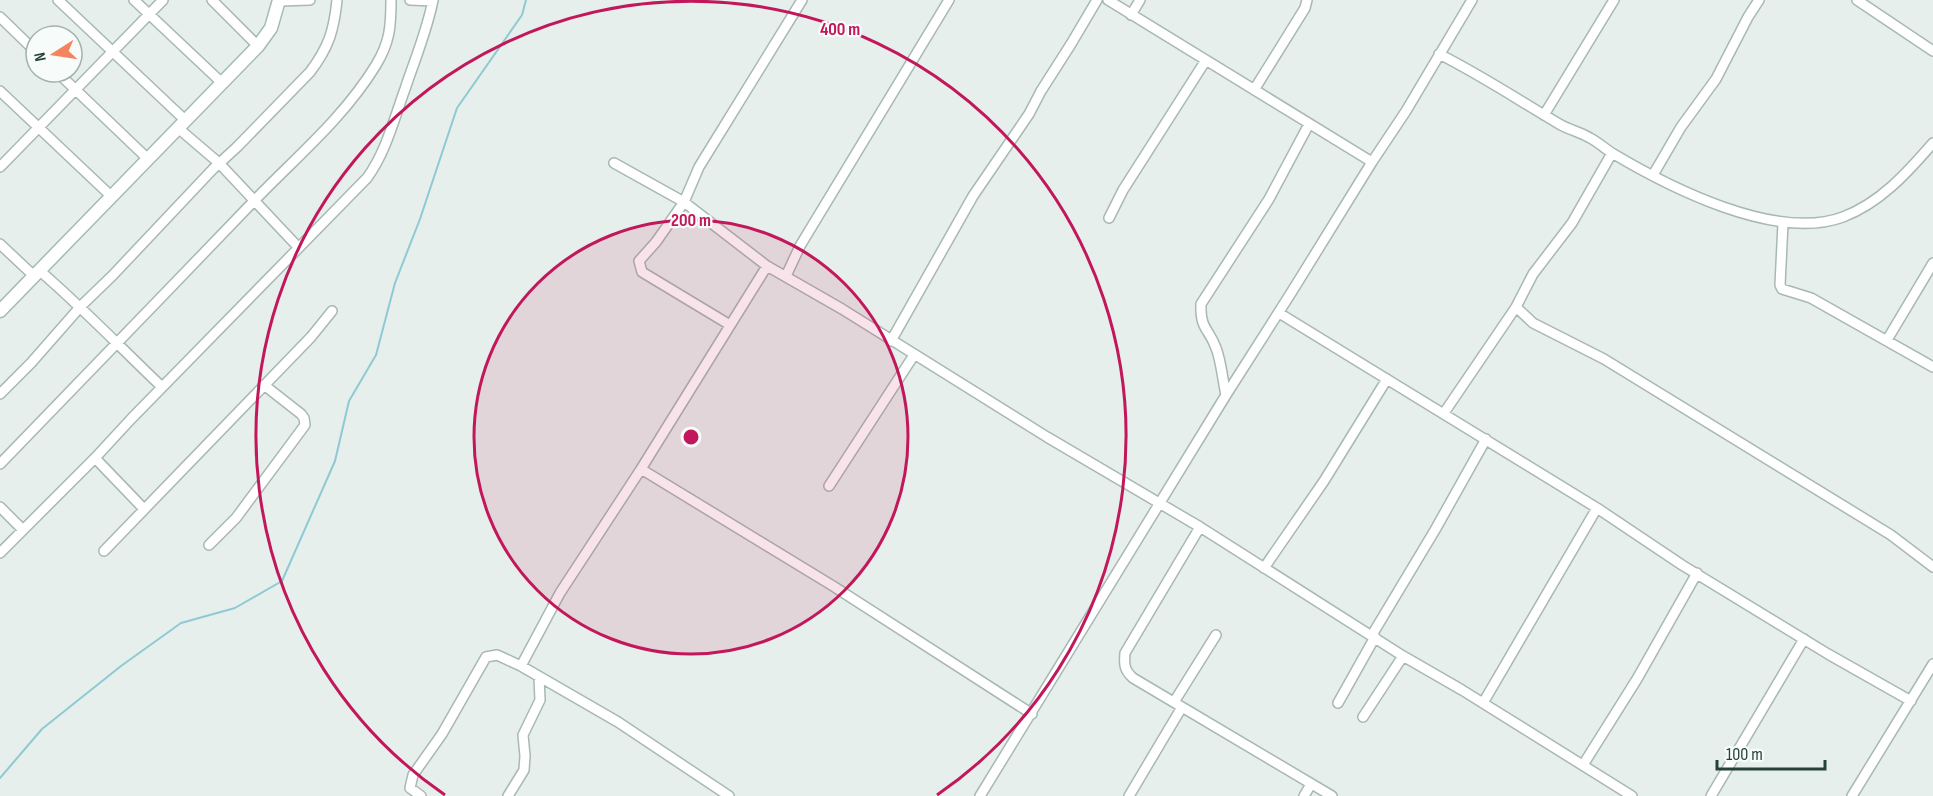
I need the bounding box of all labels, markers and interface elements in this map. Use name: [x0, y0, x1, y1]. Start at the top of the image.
text: 400 m: [820, 19, 860, 40]
north arrow: [24, 24, 84, 84]
text: N: [31, 51, 51, 63]
text: 200 m: [671, 210, 711, 231]
centre of rings: [681, 427, 701, 447]
scale bar: [1717, 733, 1825, 771]
text: 100 m: [1726, 744, 1763, 765]

